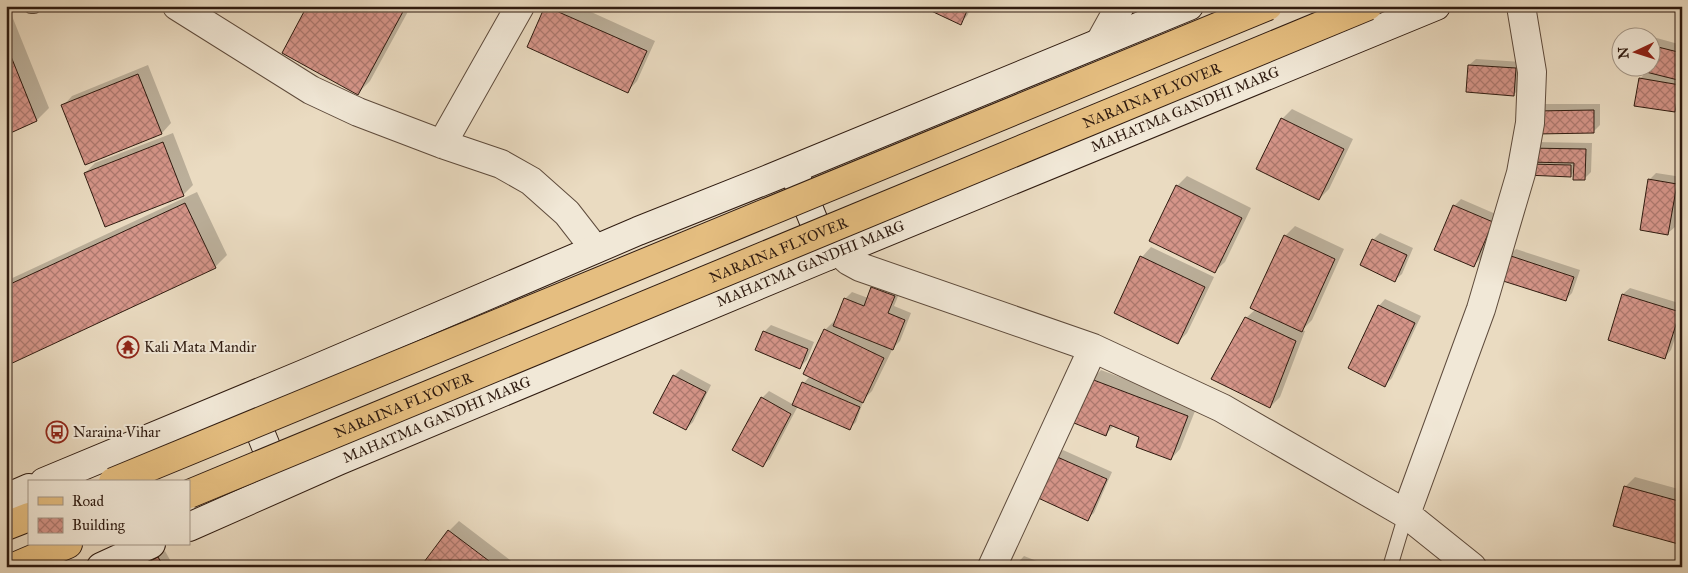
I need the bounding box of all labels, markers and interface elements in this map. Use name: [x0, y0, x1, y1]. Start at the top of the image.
north arrow: [1610, 28, 1660, 78]
text: N: [1615, 46, 1632, 59]
street label: NARAINA FLYOVER: [1080, 59, 1224, 132]
street label: MAHATMA GANDHI MARG: [1088, 62, 1282, 156]
street label: NARAINA FLYOVER: [707, 213, 851, 287]
street label: MAHATMA GANDHI MARG: [714, 216, 907, 311]
temple icon: Kali Mata Mandir: [116, 335, 140, 359]
place label: Kali Mata Mandir: [144, 338, 257, 356]
street label: NARAINA FLYOVER: [331, 368, 476, 442]
street label: MAHATMA GANDHI MARG: [340, 372, 534, 467]
bus stop icon: Naraina Vihar: [45, 420, 69, 444]
place label: Naraina Vihar: [73, 423, 161, 441]
legend: [28, 480, 190, 546]
text: Road: [72, 492, 104, 510]
text: Building: [72, 516, 126, 534]

